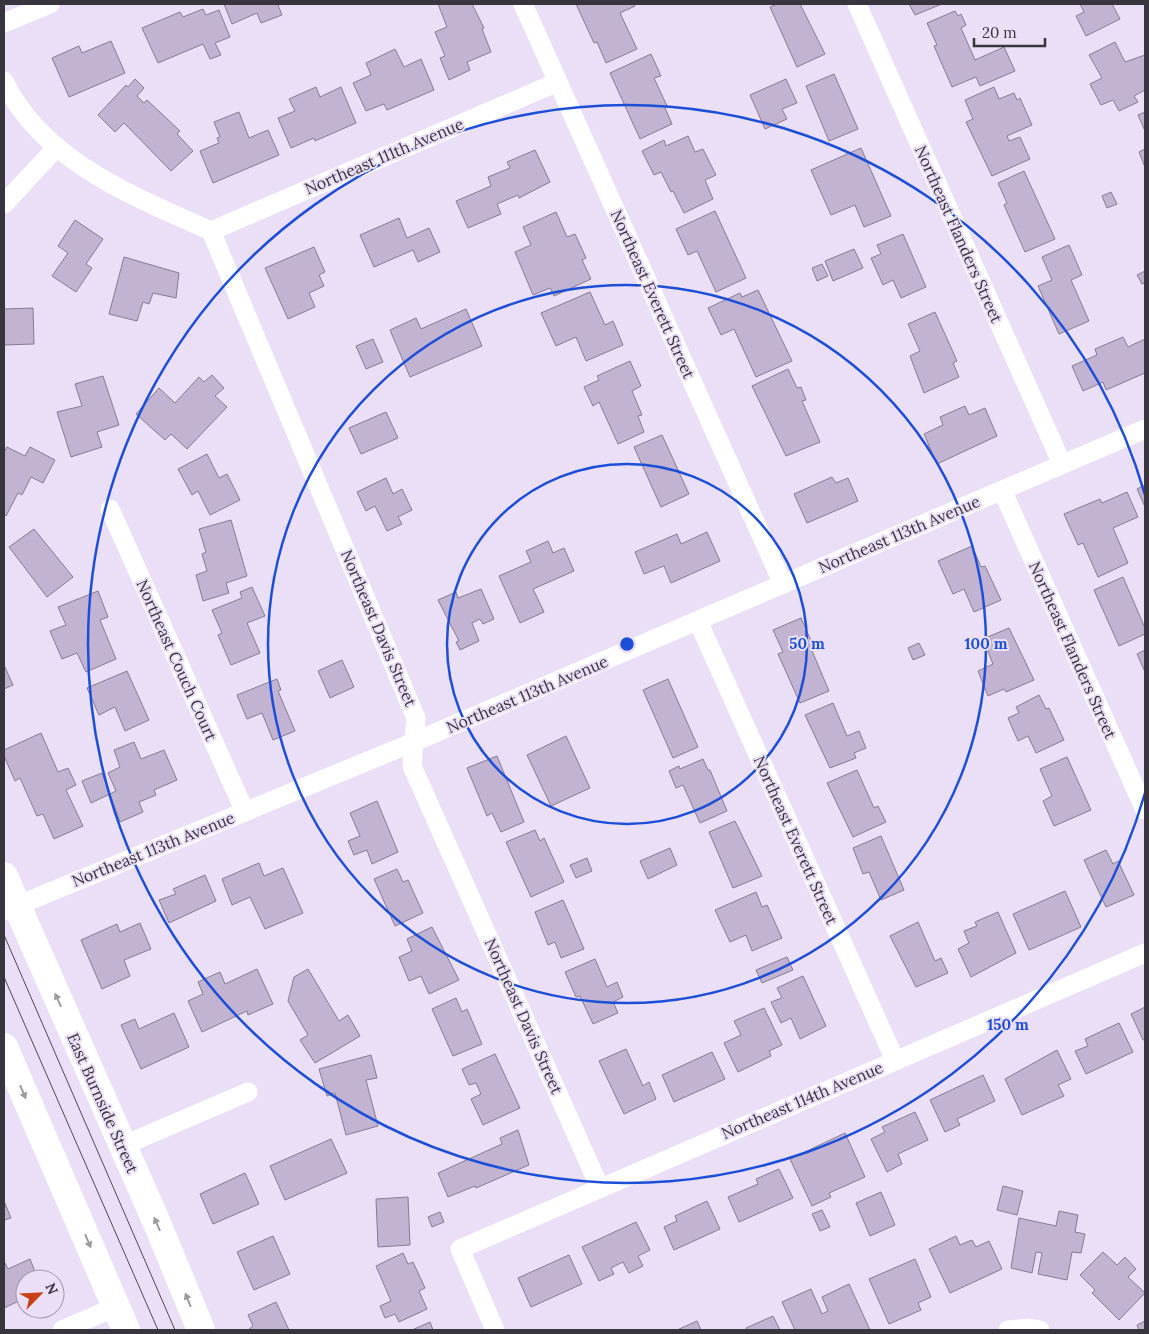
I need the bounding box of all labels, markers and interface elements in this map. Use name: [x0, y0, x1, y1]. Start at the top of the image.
scale bar: [974, 15, 1045, 47]
text: 20 m: [982, 23, 1017, 42]
street label: Northeast 111th Avenue: [302, 113, 467, 199]
street label: Northeast Flanders Street: [911, 142, 1008, 327]
street label: Northeast Everett Street: [607, 206, 700, 382]
street label: Northeast 113th Avenue: [815, 491, 983, 577]
street label: Northeast Davis Street: [337, 547, 421, 710]
street label: Northeast Flanders Street: [1025, 558, 1122, 743]
street label: Northeast Couch Court: [132, 576, 222, 745]
text: 50 m: [789, 634, 825, 653]
text: 100 m: [965, 634, 1008, 653]
centre of rings: [618, 635, 636, 653]
street label: Northeast 113th Avenue: [443, 651, 611, 737]
street label: Northeast Everett Street: [750, 752, 843, 928]
street label: Northeast 113th Avenue: [69, 807, 238, 891]
street label: Northeast Davis Street: [481, 935, 568, 1098]
one-way arrow: [54, 993, 62, 1007]
text: 150 m: [987, 1015, 1029, 1034]
street label: East Burnside Street: [63, 1030, 143, 1177]
street label: Northeast 114th Avenue: [718, 1057, 886, 1143]
one-way arrow: [20, 1085, 28, 1099]
one-way arrow: [153, 1217, 161, 1231]
one-way arrow: [84, 1234, 92, 1248]
north arrow: [15, 1269, 65, 1319]
text: N: [41, 1280, 62, 1297]
one-way arrow: [184, 1293, 192, 1307]

